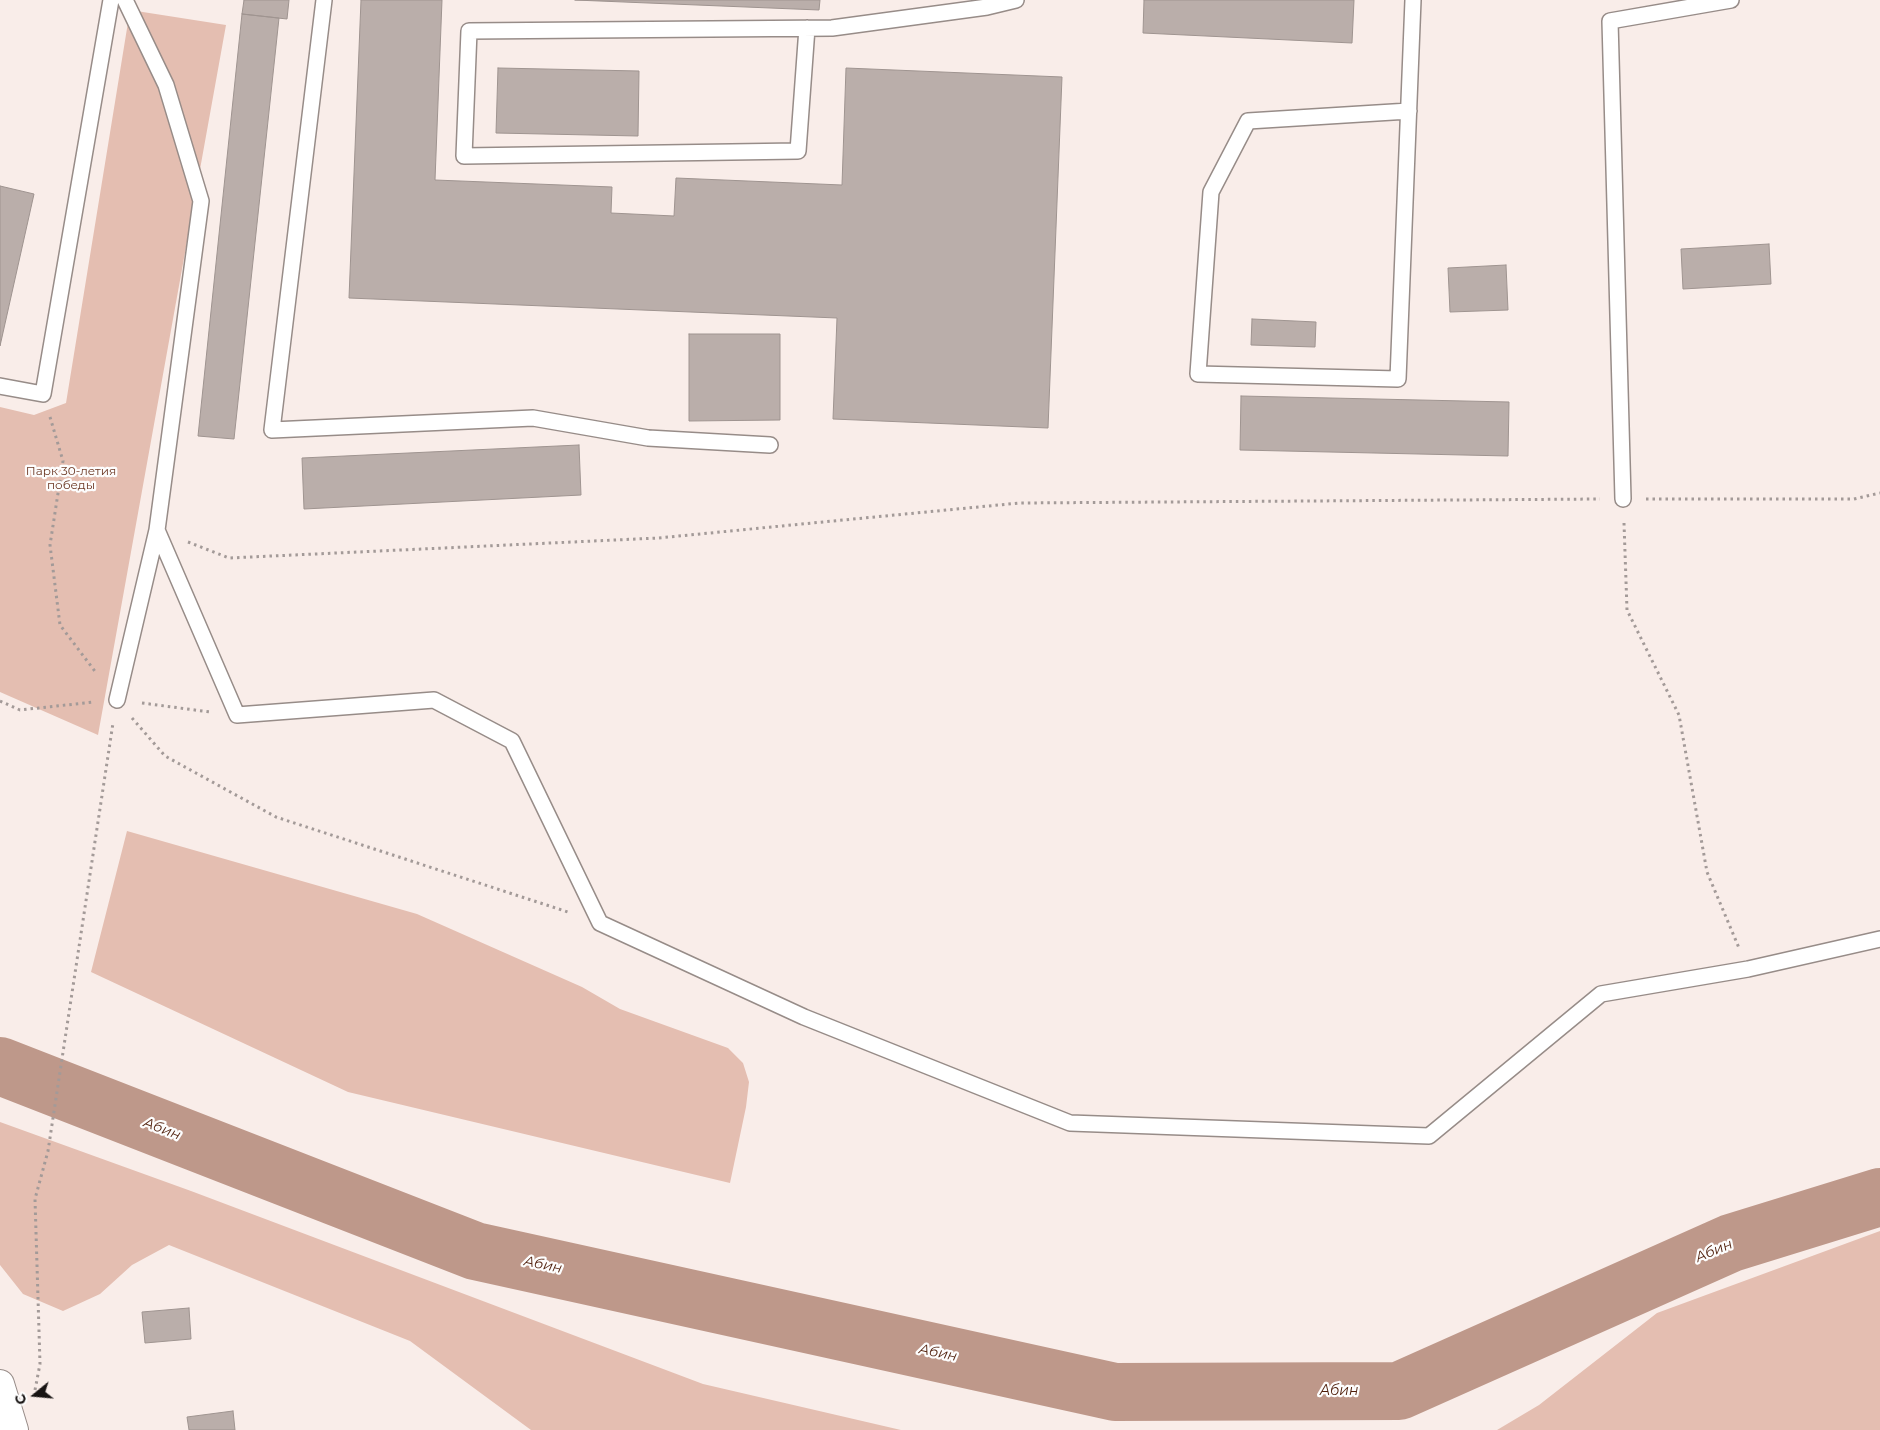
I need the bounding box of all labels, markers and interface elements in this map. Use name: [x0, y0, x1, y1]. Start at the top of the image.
park label: Парк 30-летия победы: [26, 464, 116, 492]
water label: Абин: [141, 1114, 183, 1144]
water label: Абин: [1693, 1236, 1735, 1266]
water label: Абин: [522, 1253, 564, 1277]
water label: Абин: [917, 1341, 959, 1365]
north arrow: [10, 1370, 60, 1420]
water label: Абин: [1320, 1383, 1358, 1399]
text: С: [11, 1392, 31, 1407]

